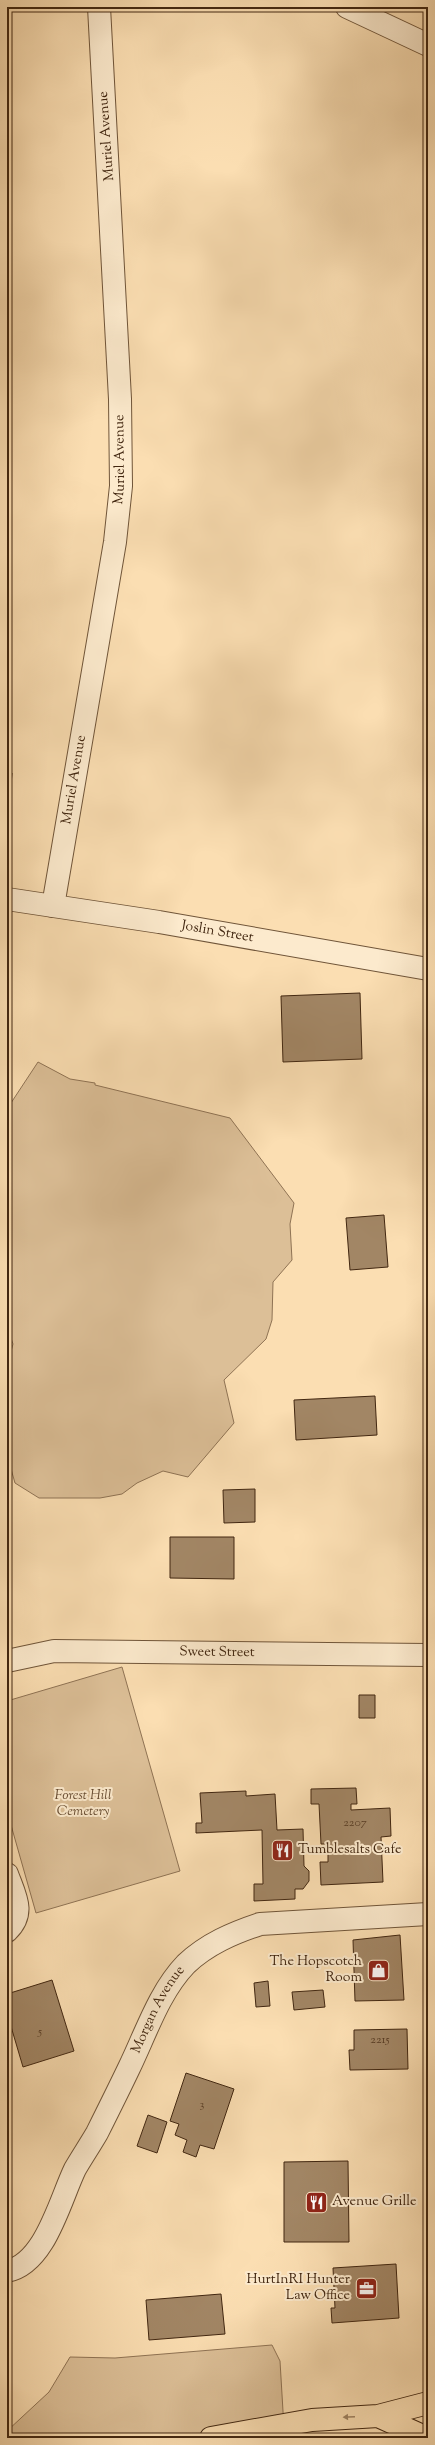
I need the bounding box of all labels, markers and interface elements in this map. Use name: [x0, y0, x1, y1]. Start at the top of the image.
street label: Muriel Avenue: [94, 90, 120, 182]
street label: Muriel Avenue: [109, 414, 131, 506]
street label: Muriel Avenue: [57, 734, 92, 826]
street label: Joslin Street: [179, 916, 255, 948]
street label: Sweet Street: [179, 1642, 255, 1663]
park label: Forest Hill Cemetery: [54, 1786, 112, 1822]
house number: 2207: [343, 1814, 367, 1832]
restaurant icon: Tumblesalts Cafe: [270, 1837, 296, 1863]
place label: Tumblesalts Cafe: [298, 1840, 402, 1860]
place label: The Hopscotch Room: [270, 1952, 362, 1988]
shop icon: The Hopscotch Room: [365, 1957, 391, 1983]
street label: Morgan Avenue: [127, 1962, 190, 2057]
house number: 5: [37, 2023, 42, 2041]
house number: 2215: [370, 2031, 390, 2049]
house number: 3: [200, 2096, 205, 2114]
restaurant icon: Avenue Grille: [303, 2189, 329, 2215]
place label: Avenue Grille: [332, 2192, 417, 2212]
place label: HurtInRI Hunter Law Office: [246, 2270, 351, 2306]
office icon: HurtInRI Hunter Law Office: [353, 2275, 379, 2301]
one-way arrow: [343, 2414, 355, 2421]

